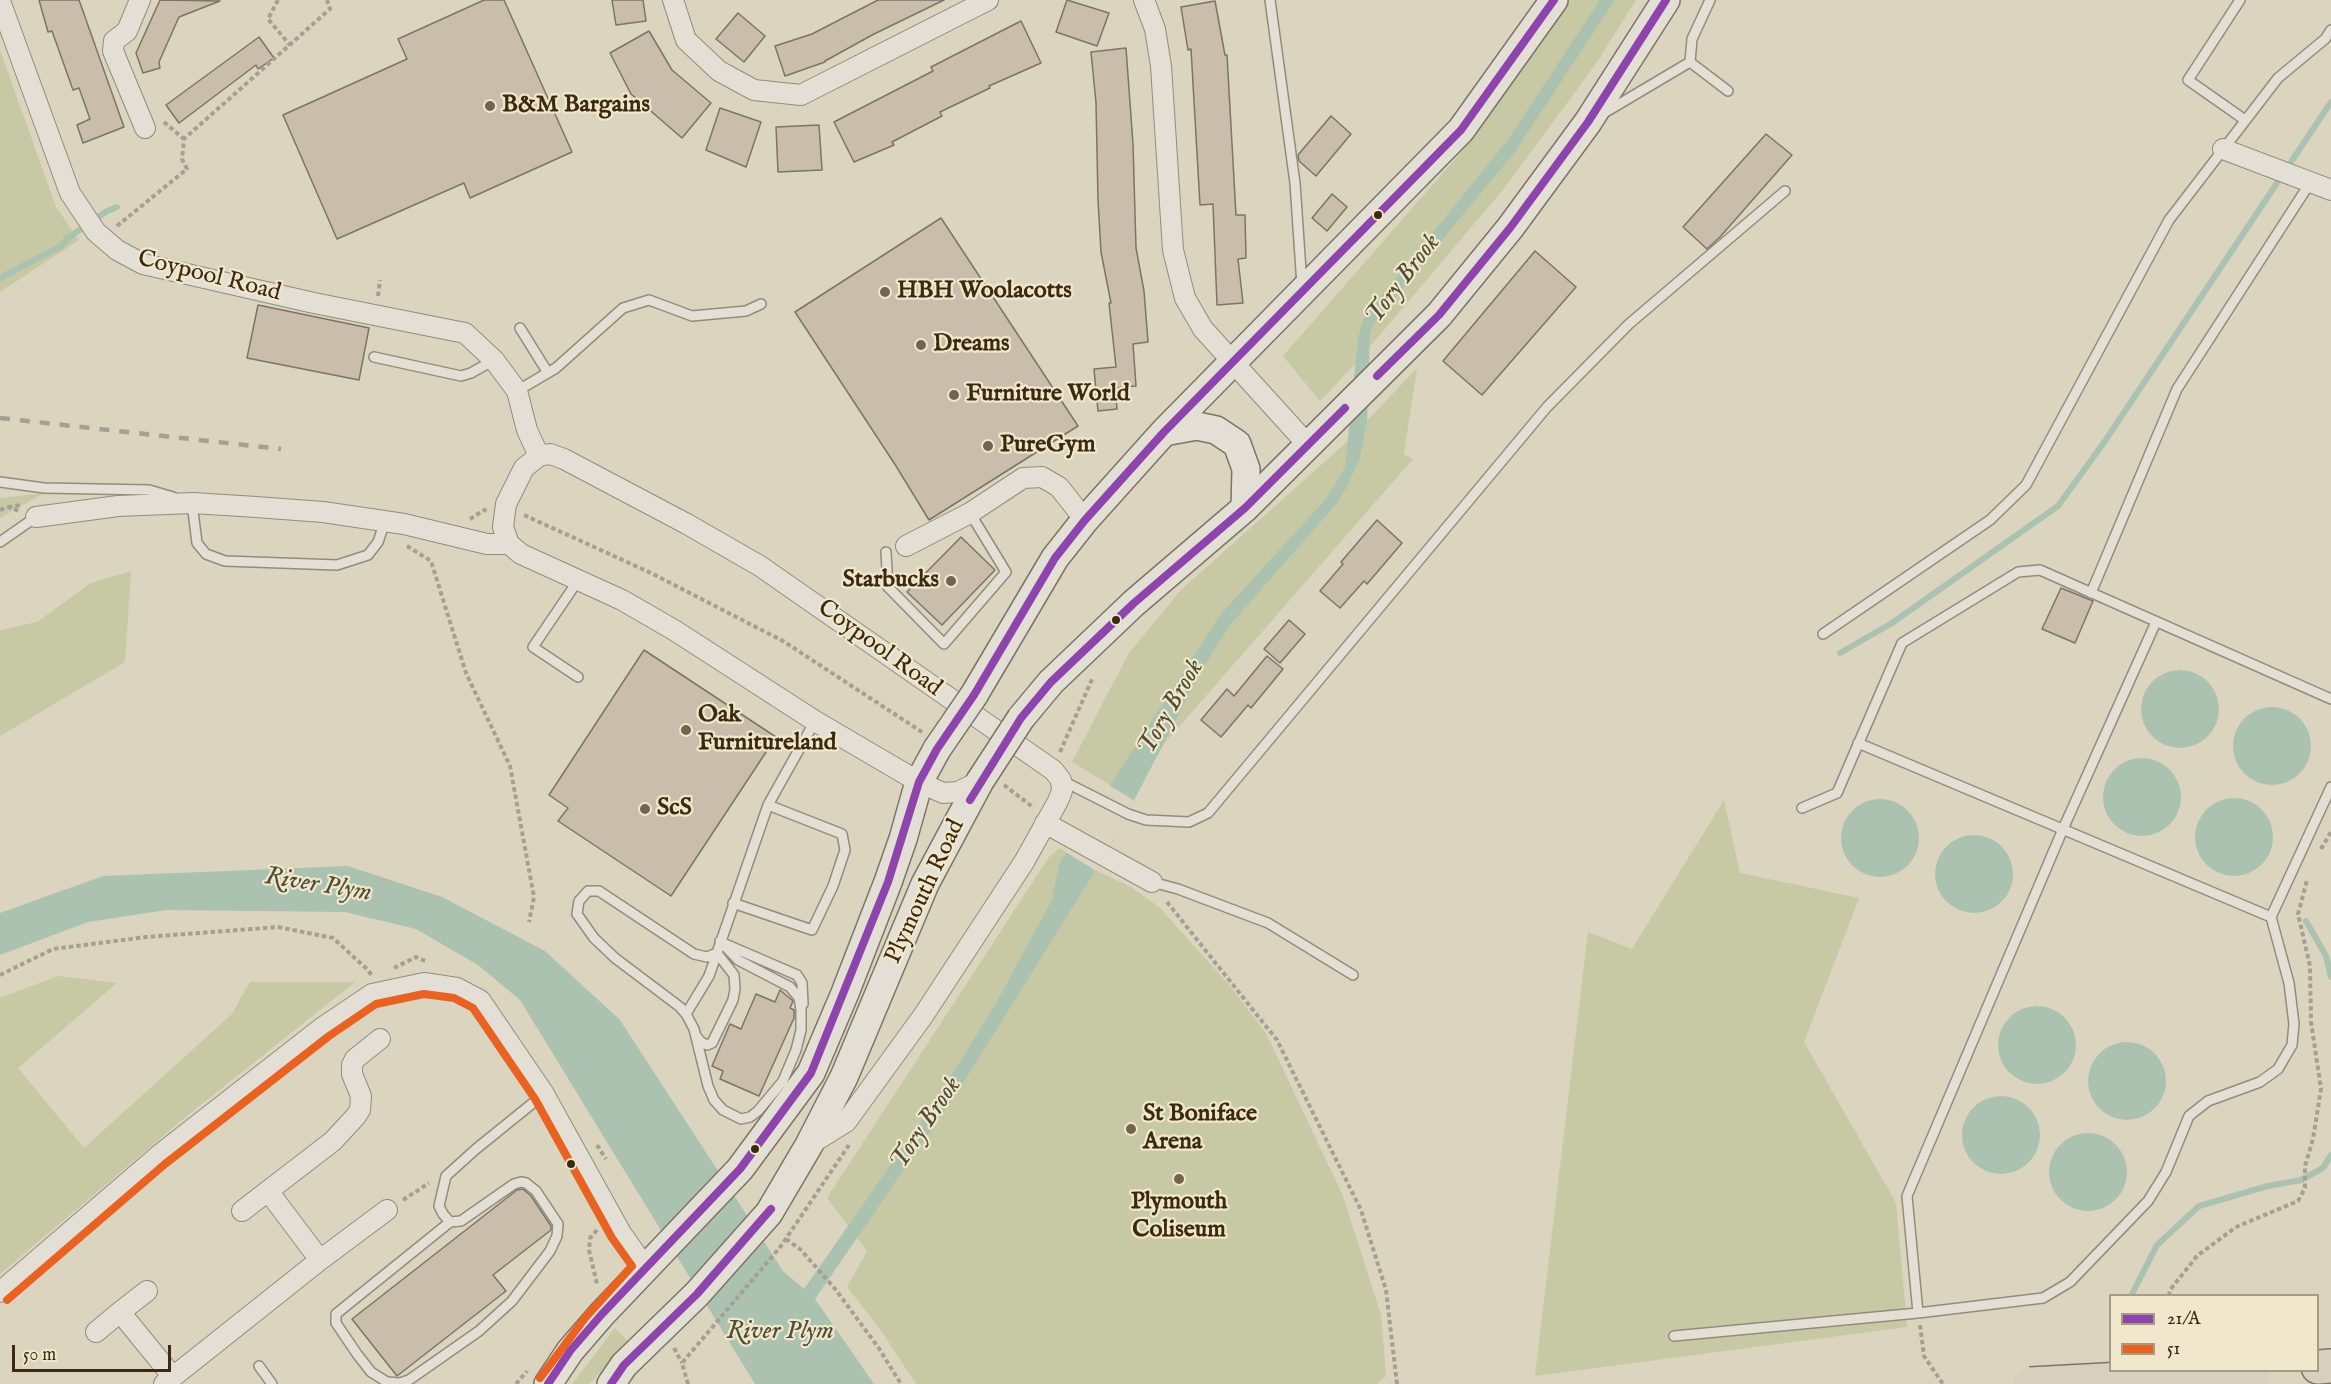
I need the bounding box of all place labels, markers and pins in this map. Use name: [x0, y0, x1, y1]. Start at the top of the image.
place label: B&M Bargains: [502, 92, 650, 120]
marker: B&M Bargains: [483, 99, 497, 113]
unlabelled marker: [1372, 209, 1384, 221]
place label: HBH Woolacotts: [897, 278, 1072, 306]
marker: HBH Woolacotts: [878, 285, 892, 299]
place label: Dreams: [933, 331, 1009, 359]
marker: Dreams: [914, 338, 928, 352]
place label: Furniture World: [966, 381, 1130, 409]
marker: Furniture World: [947, 388, 961, 402]
place label: PureGym: [1000, 432, 1096, 460]
marker: PureGym: [981, 439, 995, 453]
place label: Starbucks: [843, 567, 939, 595]
marker: Starbucks: [944, 574, 958, 588]
unlabelled marker: [1110, 614, 1122, 626]
place label: Oak Furnitureland: [698, 702, 837, 758]
marker: Oak Furnitureland: [679, 723, 693, 737]
place label: ScS: [657, 795, 692, 823]
marker: ScS: [638, 802, 652, 816]
place label: St Boniface Arena: [1143, 1101, 1257, 1157]
marker: St Boniface Arena: [1124, 1122, 1138, 1136]
unlabelled marker: [749, 1143, 761, 1155]
unlabelled marker: [565, 1158, 577, 1170]
marker: Plymouth Coliseum: [1172, 1172, 1186, 1186]
place label: Plymouth Coliseum: [1131, 1189, 1227, 1245]

